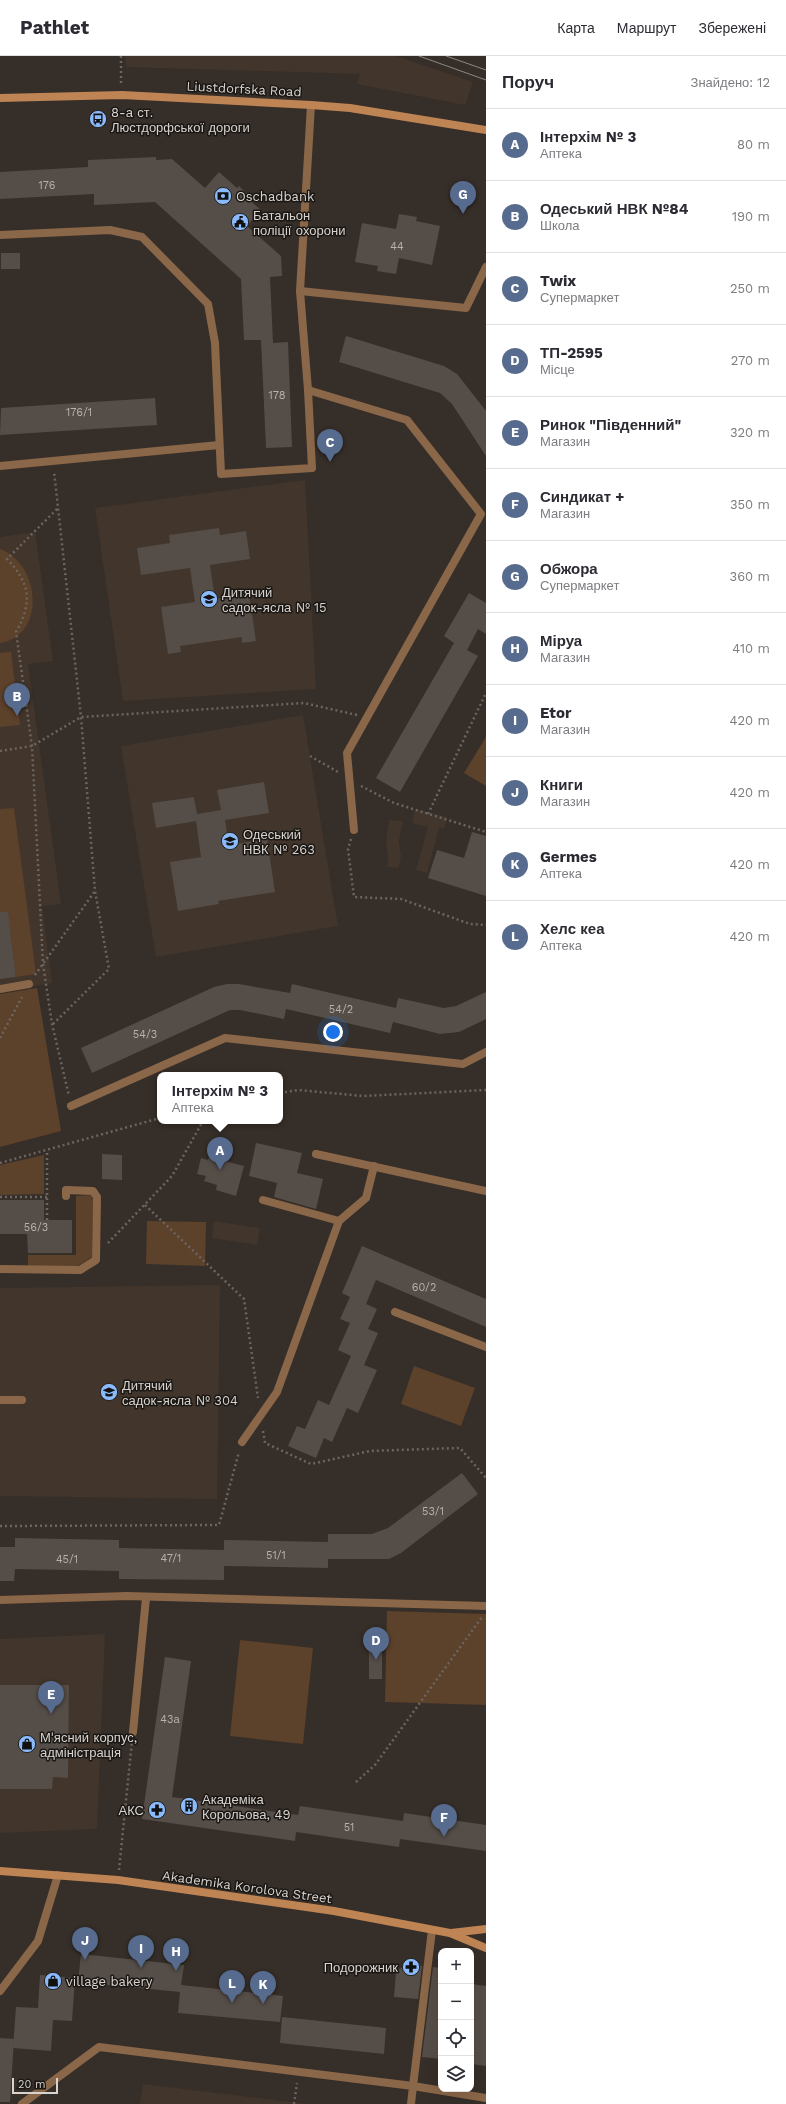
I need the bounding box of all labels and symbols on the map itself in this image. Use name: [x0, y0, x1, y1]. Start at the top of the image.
street label: Liustdorfska Road: [186, 78, 302, 100]
place label: 8-а ст. Люстдорфської дороги: [111, 105, 250, 135]
bus stop icon: 8-а ст. Люстдорфської дороги: [88, 109, 108, 129]
house number: 176: [39, 179, 56, 192]
pin: G: [450, 181, 476, 214]
bank icon: Oschadbank: [213, 186, 233, 206]
place label: Oschadbank: [236, 189, 315, 204]
place label: Батальон поліції охорони: [253, 208, 345, 238]
public building icon: Батальон поліції охорони: [230, 212, 250, 232]
house number: 44: [390, 240, 404, 253]
house number: 178: [268, 389, 286, 402]
house number: 176/1: [66, 406, 92, 419]
pin: C: [317, 429, 343, 462]
place label: Дитячий садок-ясла № 15: [222, 585, 327, 615]
school or university icon: Дитячий садок-ясла № 15: [199, 589, 219, 609]
pin: B: [4, 683, 30, 716]
place label: Одеський НВК № 263: [243, 827, 315, 857]
school or university icon: Одеський НВК № 263: [220, 831, 240, 851]
house number: 54/2: [329, 1003, 353, 1016]
your location: [323, 1022, 343, 1042]
house number: 54/3: [133, 1028, 157, 1041]
pin: A: [207, 1137, 233, 1170]
house number: 56/3: [24, 1221, 48, 1234]
house number: 60/2: [412, 1281, 436, 1294]
place label: Дитячий садок-ясла № 304: [122, 1378, 238, 1408]
school or university icon: Дитячий садок-ясла № 304: [99, 1382, 119, 1402]
house number: 53/1: [422, 1505, 444, 1518]
house number: 51/1: [266, 1549, 286, 1562]
house number: 47/1: [161, 1552, 181, 1565]
house number: 45/1: [56, 1553, 78, 1566]
pin: D: [363, 1627, 389, 1660]
pin: E: [38, 1681, 64, 1714]
house number: 43а: [160, 1713, 181, 1726]
place label: М'ясний корпус, адміністрація: [40, 1730, 137, 1760]
shop icon: М'ясний корпус, адміністрація: [17, 1734, 37, 1754]
place label: Академіка Корольова, 49: [202, 1792, 290, 1822]
building icon: Академіка Корольова, 49: [179, 1796, 199, 1816]
pharmacy icon: АКС: [147, 1800, 167, 1820]
place label: АКС: [119, 1803, 144, 1818]
pin: F: [431, 1804, 457, 1837]
house number: 51: [344, 1821, 354, 1834]
street label: Akademika Korolova Street: [161, 1868, 333, 1906]
pin: J: [72, 1927, 98, 1960]
pin: I: [128, 1935, 154, 1968]
pin: H: [163, 1938, 189, 1971]
pharmacy icon: Подорожник: [401, 1957, 421, 1977]
place label: Подорожник: [324, 1960, 398, 1975]
pin: L: [219, 1970, 245, 2003]
shop icon: village bakery: [43, 1971, 63, 1991]
pin: K: [250, 1971, 276, 2004]
place label: village bakery: [66, 1974, 153, 1989]
scale bar: [12, 2076, 58, 2095]

